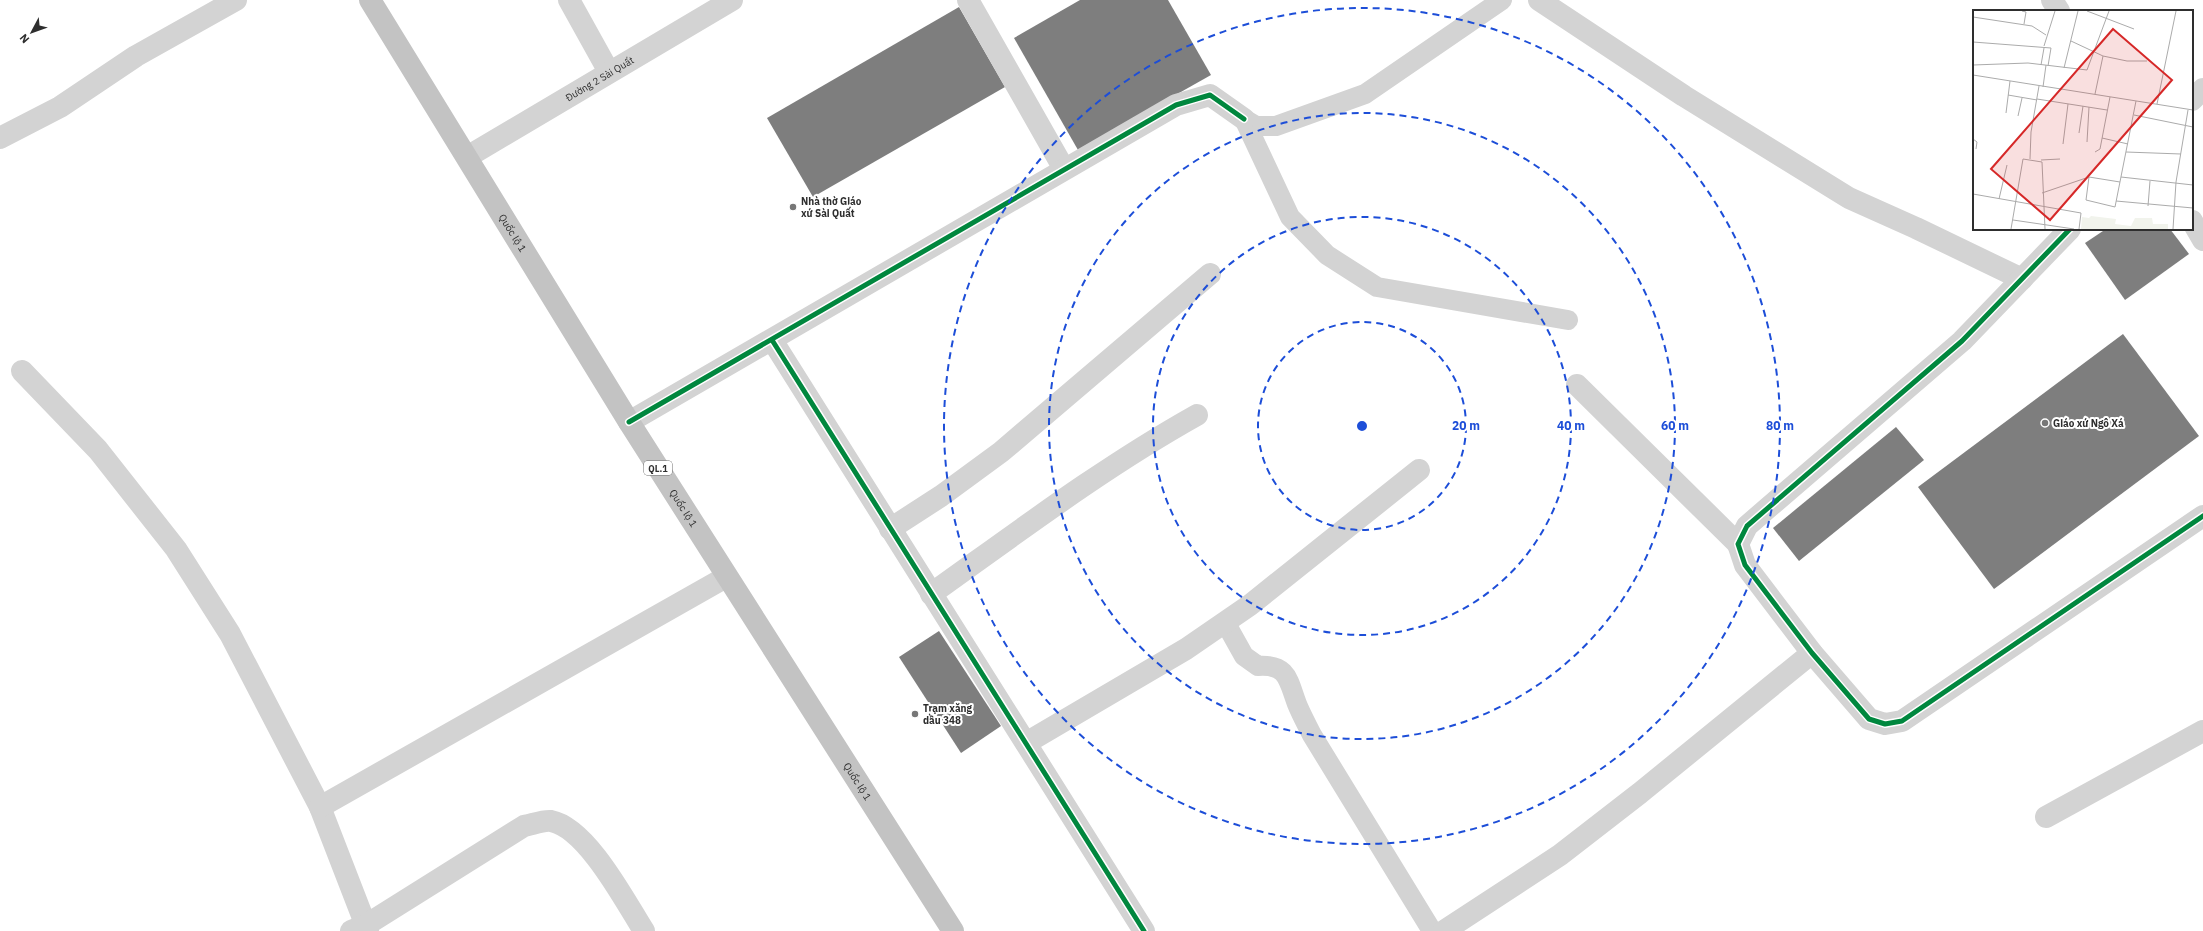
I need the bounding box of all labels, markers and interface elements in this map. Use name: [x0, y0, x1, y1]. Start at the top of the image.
inset map: [1973, 10, 2193, 230]
north arrow: [12, 12, 52, 52]
text: N: [17, 31, 32, 46]
street label: Đường 2 Sài Quất: [563, 53, 637, 104]
place label: Nhà thờ Giáo xứ Sài Quất: [801, 195, 862, 220]
marker: Nhà thờ Giáo xứ Sài Quất: [788, 202, 798, 212]
street label: Quốc lộ 1: [496, 211, 529, 254]
place label: Giáo xứ Ngô Xá: [2053, 417, 2124, 430]
text: 20 m: [1452, 418, 1480, 433]
text: 40 m: [1557, 418, 1585, 433]
text: 60 m: [1661, 418, 1689, 433]
text: 80 m: [1766, 418, 1794, 433]
marker: Giáo xứ Ngô Xá: [2040, 418, 2050, 428]
centre of rings: [1355, 419, 1369, 433]
road number: QL.1: [644, 461, 672, 475]
street label: Quốc lộ 1: [667, 487, 701, 529]
place label: Trạm xăng dầu 348: [923, 702, 973, 727]
marker: Trạm xăng dầu 348: [910, 709, 920, 719]
street label: Quốc lộ 1: [841, 760, 875, 803]

